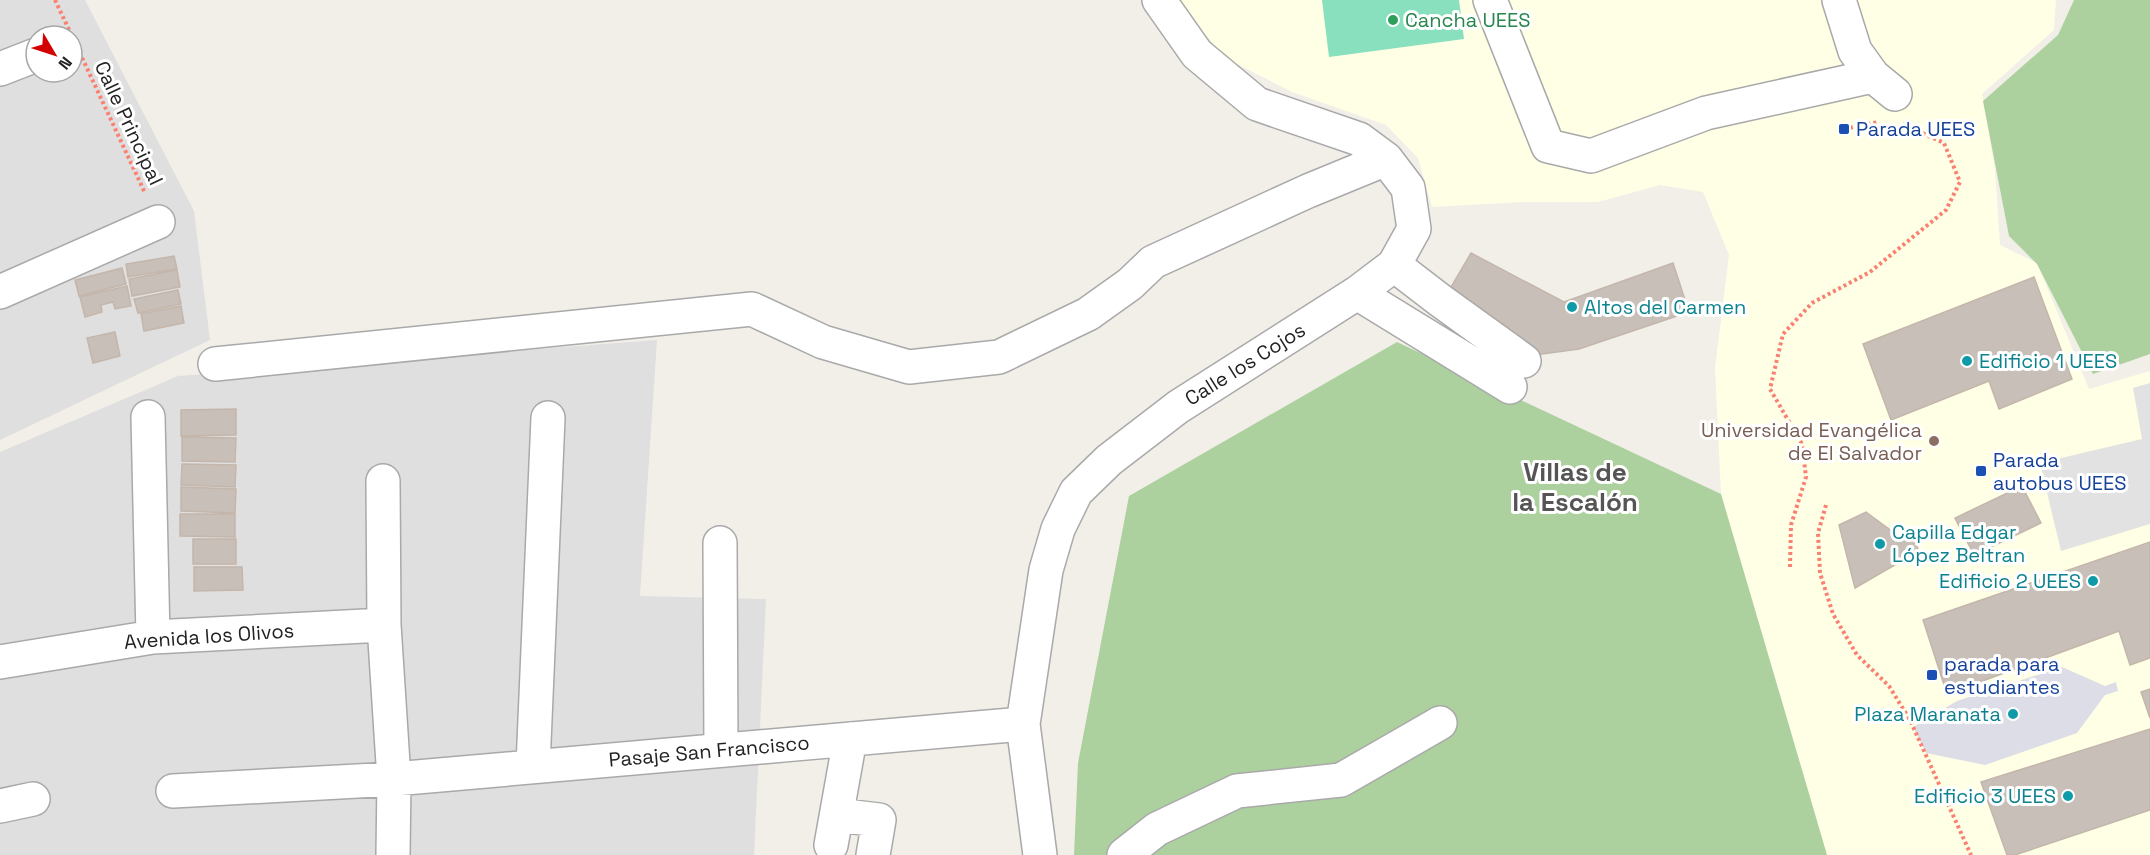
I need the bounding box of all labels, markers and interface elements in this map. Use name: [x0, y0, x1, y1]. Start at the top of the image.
place label: Cancha UEES: [1405, 7, 1531, 33]
marker: Cancha UEES: [1386, 13, 1400, 27]
north arrow: [24, 24, 84, 84]
text: N: [54, 52, 77, 74]
street label: Calle Principal: [89, 57, 169, 189]
place label: Parada UEES: [1856, 116, 1975, 142]
marker: Parada UEES: [1837, 122, 1851, 136]
place label: Altos del Carmen: [1584, 294, 1746, 320]
marker: Altos del Carmen: [1565, 300, 1579, 314]
street label: Calle los Cojos: [1180, 317, 1310, 411]
place label: Edificio 1 UEES: [1979, 348, 2117, 374]
marker: Edificio 1 UEES: [1960, 354, 1974, 368]
place label: Universidad Evangélica de El Salvador: [1701, 417, 1922, 466]
marker: Universidad Evangélica de El Salvador: [1927, 434, 1941, 448]
place label: Parada autobus UEES: [1993, 447, 2127, 496]
district label: Villas de la Escalón: [1512, 455, 1638, 519]
marker: Parada autobus UEES: [1974, 464, 1988, 478]
place label: Capilla Edgar López Beltran: [1892, 519, 2025, 568]
marker: Capilla Edgar López Beltran: [1873, 537, 1887, 551]
place label: Edificio 2 UEES: [1939, 568, 2081, 594]
marker: Edificio 2 UEES: [2086, 574, 2100, 588]
street label: Avenida los Olivos: [123, 617, 295, 655]
place label: parada para estudiantes: [1944, 651, 2060, 700]
marker: parada para estudiantes: [1925, 668, 1939, 682]
place label: Plaza Maranata: [1854, 701, 2001, 727]
marker: Plaza Maranata: [2006, 707, 2020, 721]
street label: Pasaje San Francisco: [607, 729, 811, 773]
place label: Edificio 3 UEES: [1914, 783, 2056, 809]
marker: Edificio 3 UEES: [2061, 789, 2075, 803]

